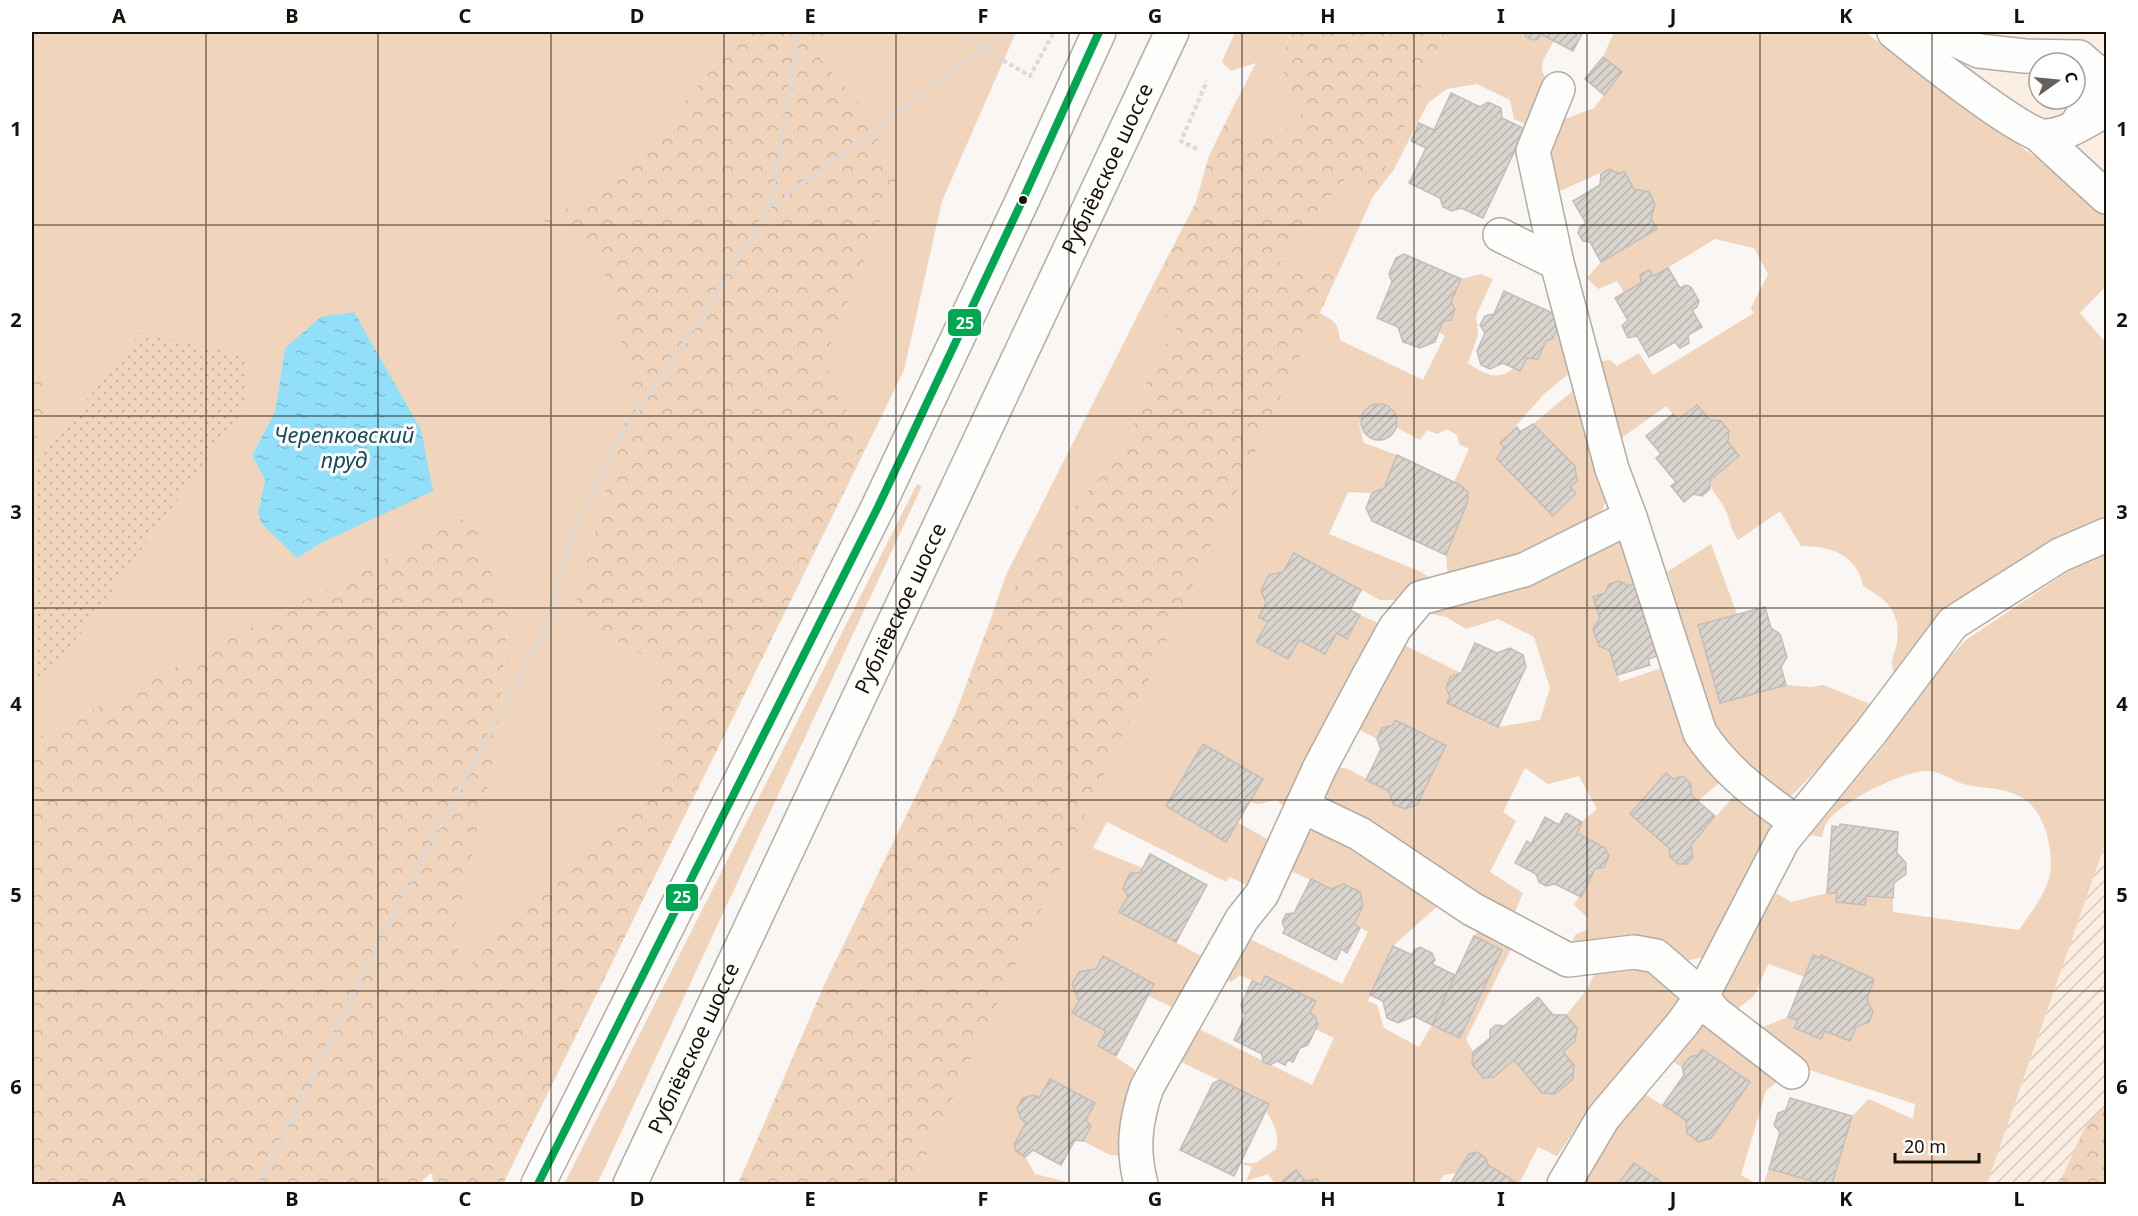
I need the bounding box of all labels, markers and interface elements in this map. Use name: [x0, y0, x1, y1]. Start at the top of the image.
text: A: [112, 2, 126, 29]
text: B: [285, 2, 299, 29]
text: C: [459, 2, 472, 29]
text: D: [630, 2, 644, 29]
text: E: [804, 2, 816, 29]
text: F: [978, 2, 988, 29]
text: G: [1148, 2, 1162, 29]
text: H: [1320, 2, 1336, 29]
text: I: [1497, 2, 1505, 29]
text: J: [1668, 2, 1676, 29]
text: K: [1839, 2, 1853, 29]
text: L: [2013, 2, 2025, 29]
north arrow: [2027, 51, 2087, 111]
text: С: [2060, 69, 2083, 85]
street label: Рублёвское шоссе: [1055, 78, 1159, 258]
text: 1: [10, 115, 22, 142]
text: 1: [2116, 115, 2128, 142]
unlabelled marker: [1017, 194, 1029, 206]
text: 2: [10, 306, 22, 333]
text: 2: [2116, 306, 2128, 333]
line badge: 25: [947, 308, 982, 337]
text: 25: [956, 312, 974, 334]
water label: Черепковский пруд: [274, 419, 415, 474]
text: 3: [10, 498, 22, 525]
text: 3: [2116, 498, 2128, 525]
street label: Рублёвское шоссе: [848, 518, 952, 698]
text: 4: [10, 690, 22, 717]
text: 4: [2116, 690, 2128, 717]
text: 5: [10, 881, 22, 908]
text: 5: [2116, 881, 2128, 908]
line badge: 25: [665, 883, 699, 912]
text: 25: [673, 886, 691, 908]
street label: Рублёвское шоссе: [641, 958, 745, 1138]
text: 6: [10, 1073, 22, 1100]
text: 6: [2116, 1073, 2128, 1100]
scale bar: [1895, 1126, 1979, 1164]
text: 20 m: [1904, 1134, 1946, 1158]
text: A: [112, 1185, 126, 1212]
text: B: [285, 1185, 299, 1212]
text: C: [459, 1185, 472, 1212]
text: D: [630, 1185, 644, 1212]
text: E: [804, 1185, 816, 1212]
text: F: [978, 1185, 988, 1212]
text: G: [1148, 1185, 1162, 1212]
text: H: [1320, 1185, 1336, 1212]
text: I: [1497, 1185, 1505, 1212]
text: J: [1668, 1185, 1676, 1212]
text: K: [1839, 1185, 1853, 1212]
text: L: [2013, 1185, 2025, 1212]

